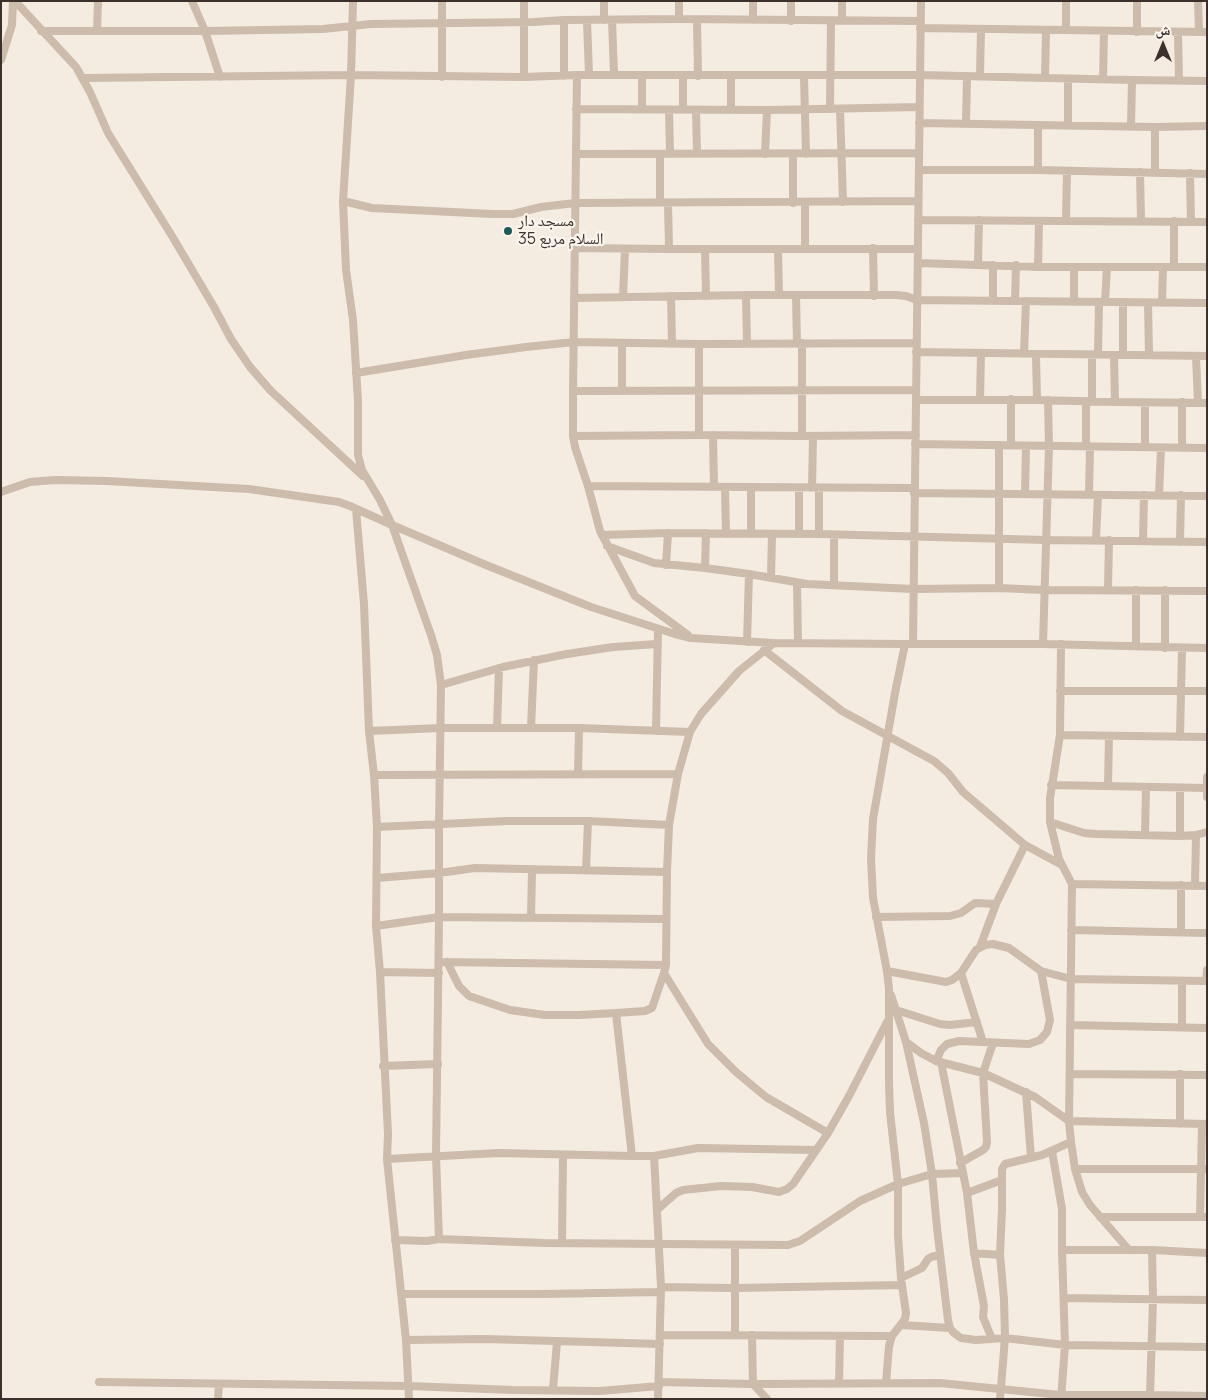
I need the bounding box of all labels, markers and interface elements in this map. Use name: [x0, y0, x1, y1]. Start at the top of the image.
north arrow: [1138, 20, 1188, 70]
text: ش: [1156, 20, 1170, 39]
place label: مسجد دار السلام مربع 35: [518, 212, 604, 250]
marker: مسجد دار السلام مربع 35: [502, 225, 514, 237]

